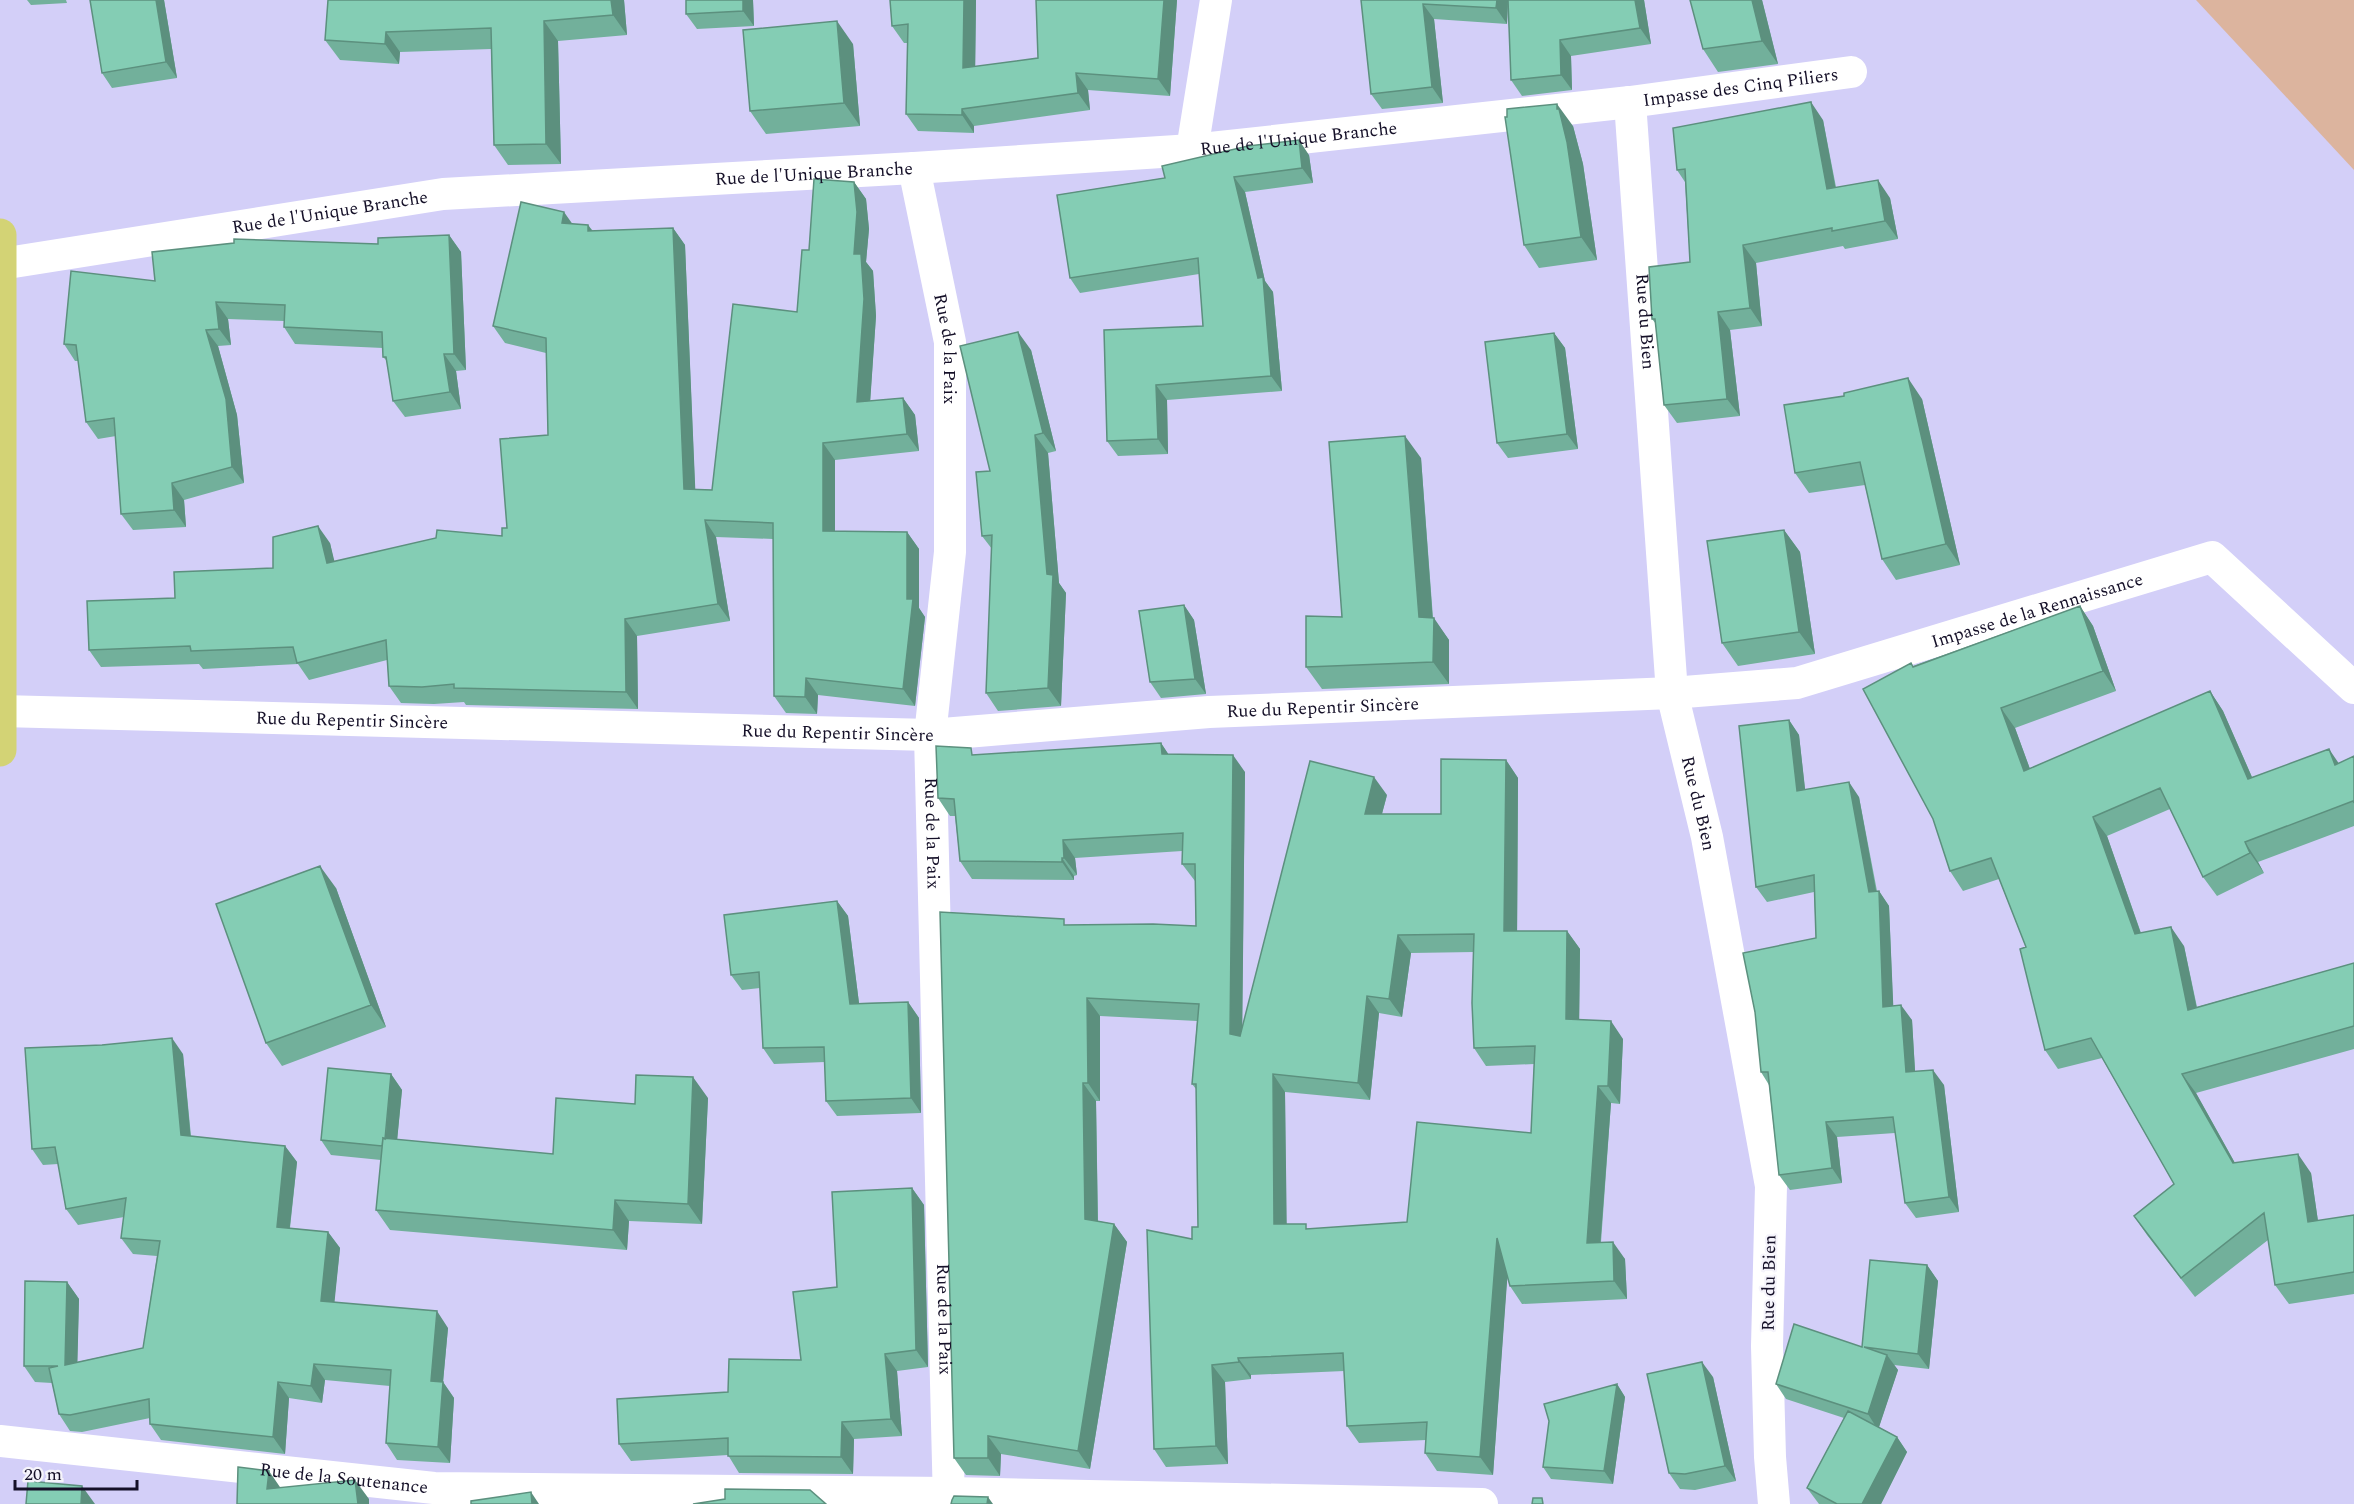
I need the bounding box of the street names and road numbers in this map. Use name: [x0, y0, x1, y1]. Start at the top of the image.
street label: Impasse des Cinq Piliers: [1641, 60, 1840, 114]
street label: Rue de l'Unique Branche: [1199, 114, 1399, 163]
street label: Rue de l'Unique Branche: [714, 155, 914, 192]
street label: Rue de l'Unique Branche: [230, 183, 430, 241]
street label: Rue du Bien: [1629, 272, 1662, 371]
street label: Rue de la Paix: [927, 291, 964, 404]
street label: Impasse de la Rennaissance: [1928, 565, 2146, 655]
street label: Rue du Repentir Sincère: [1226, 690, 1419, 725]
street label: Rue du Repentir Sincère: [255, 704, 449, 736]
street label: Rue du Repentir Sincère: [741, 717, 934, 749]
street label: Rue du Bien: [1674, 753, 1723, 853]
street label: Rue de la Paix: [918, 777, 947, 889]
street label: Rue du Bien: [1755, 1234, 1783, 1332]
street label: Rue de la Paix: [930, 1263, 959, 1375]
street label: Rue de la Soutenance: [259, 1456, 429, 1501]

